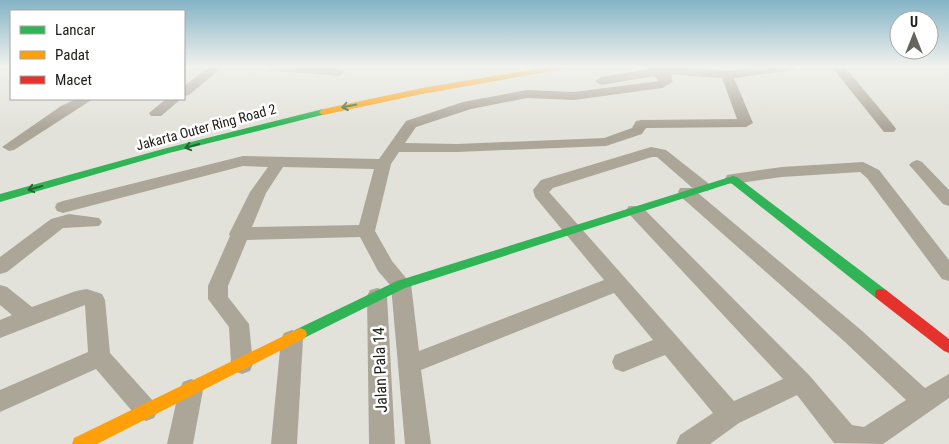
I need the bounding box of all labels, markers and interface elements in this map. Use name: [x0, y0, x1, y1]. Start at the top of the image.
legend: [10, 10, 185, 100]
north arrow: [889, 10, 939, 60]
text: U: [910, 14, 918, 30]
text: Lancar: [55, 21, 96, 39]
text: Padat: [55, 46, 89, 64]
text: Macet: [55, 71, 92, 89]
street label: Jakarta Outer Ring Road 2: [134, 101, 278, 153]
one-way arrow: [341, 102, 357, 111]
one-way arrow: [184, 142, 200, 151]
one-way arrow: [27, 183, 43, 193]
street label: Jalan Pala 14: [369, 327, 391, 413]

